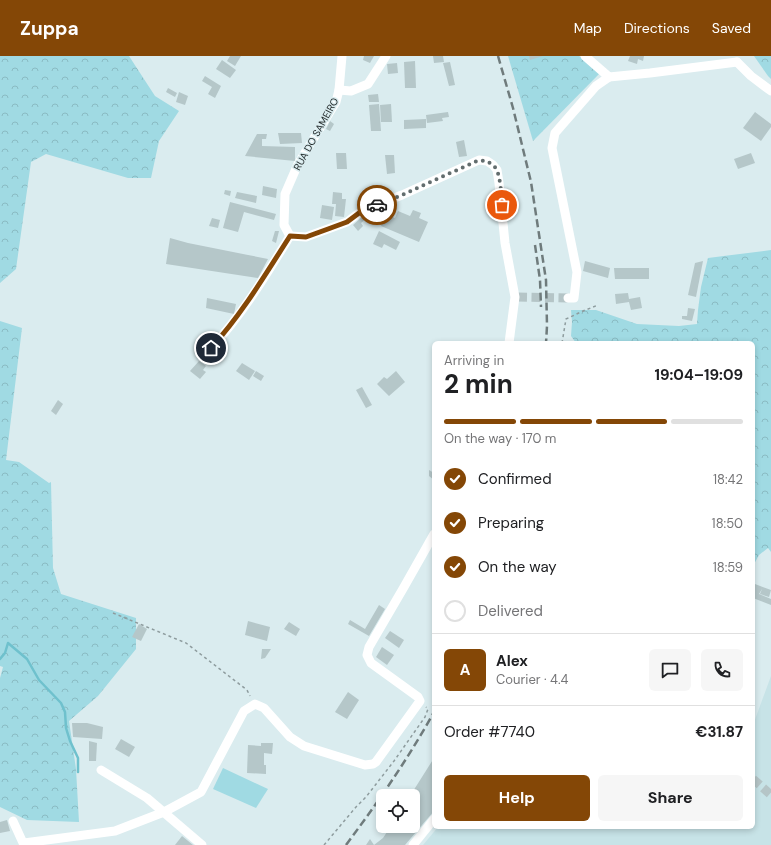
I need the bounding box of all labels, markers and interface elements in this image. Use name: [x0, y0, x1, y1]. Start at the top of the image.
text: Zuppa: [20, 16, 79, 41]
text: Map: [574, 19, 602, 37]
text: Directions: [624, 19, 690, 37]
text: Saved: [712, 19, 751, 37]
street label: RUA DO SAMEIRO: [291, 95, 342, 173]
courier: [357, 185, 397, 225]
pin: [485, 188, 519, 222]
icon: car: [366, 194, 388, 216]
icon: bag: [491, 194, 513, 216]
pin: [194, 331, 228, 365]
icon: home: [200, 337, 222, 359]
text: Arriving in: [444, 352, 504, 369]
text: 19:04–19:09: [655, 365, 743, 385]
text: 2 min: [444, 367, 513, 401]
text: On the way · 170 m: [444, 430, 556, 447]
icon: check: [444, 468, 466, 490]
text: Confirmed: [478, 469, 552, 489]
text: 18:42: [713, 471, 743, 488]
icon: check: [444, 512, 466, 534]
text: Preparing: [478, 513, 544, 533]
text: 18:50: [712, 515, 743, 532]
icon: check: [444, 556, 466, 578]
text: On the way: [478, 557, 557, 577]
text: 18:59: [713, 559, 743, 576]
text: Delivered: [478, 601, 543, 621]
button: chat: [649, 649, 691, 691]
button: phone: [701, 649, 743, 691]
text: Alex: [496, 651, 528, 671]
text: A: [460, 660, 470, 680]
text: Courier · 4.4: [496, 671, 568, 688]
text: Order #7740: [444, 722, 535, 742]
text: €31.87: [696, 722, 743, 742]
button: Help: [444, 775, 590, 821]
button: Share: [598, 775, 743, 821]
map controls: [376, 789, 420, 833]
button: locate: [376, 789, 420, 833]

